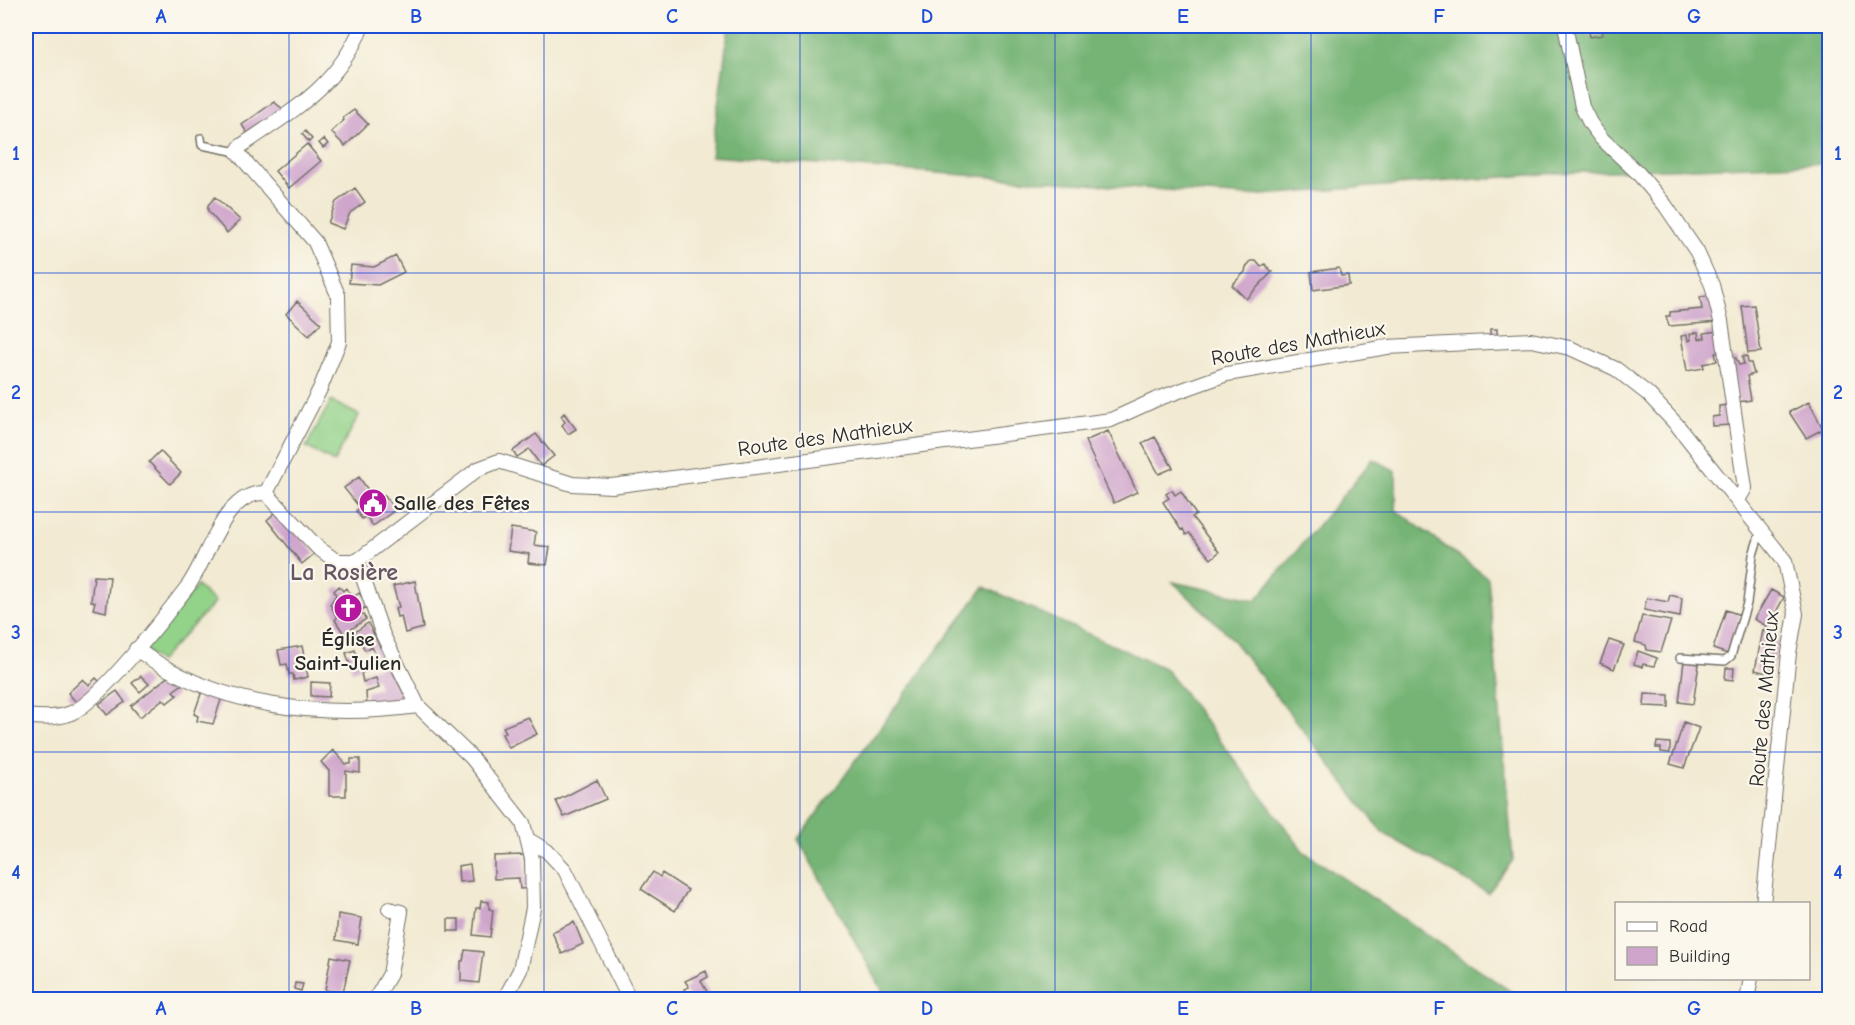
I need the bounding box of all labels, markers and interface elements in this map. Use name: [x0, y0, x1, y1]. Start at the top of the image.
text: A: [155, 5, 167, 28]
text: B: [410, 5, 422, 28]
text: C: [666, 5, 678, 28]
text: D: [921, 5, 933, 28]
text: E: [1177, 5, 1189, 28]
text: F: [1433, 5, 1445, 28]
text: G: [1687, 5, 1701, 28]
text: 1: [12, 142, 20, 165]
text: 1: [1834, 142, 1842, 165]
street label: Route des Mathieux: [1209, 316, 1387, 370]
text: 2: [11, 381, 21, 404]
text: 2: [1833, 381, 1843, 404]
street label: Route des Mathieux: [736, 413, 914, 461]
public building icon: Salle des Fêtes: [357, 487, 389, 519]
place label: Salle des Fêtes: [394, 491, 530, 515]
district label: La Rosière: [290, 558, 398, 586]
church icon: Église Saint-Julien: [332, 592, 364, 624]
street label: Route des Mathieux: [1744, 610, 1784, 788]
text: 3: [11, 621, 21, 644]
text: 3: [1833, 621, 1843, 644]
place label: Église Saint-Julien: [295, 627, 401, 675]
text: 4: [11, 861, 21, 884]
text: 4: [1833, 861, 1843, 884]
legend: [1615, 902, 1810, 980]
text: Road: [1669, 916, 1708, 937]
text: Building: [1669, 946, 1731, 967]
text: A: [155, 997, 167, 1020]
text: B: [410, 997, 422, 1020]
text: C: [666, 997, 678, 1020]
text: D: [921, 997, 933, 1020]
text: E: [1177, 997, 1189, 1020]
text: F: [1433, 997, 1445, 1020]
text: G: [1687, 997, 1701, 1020]

